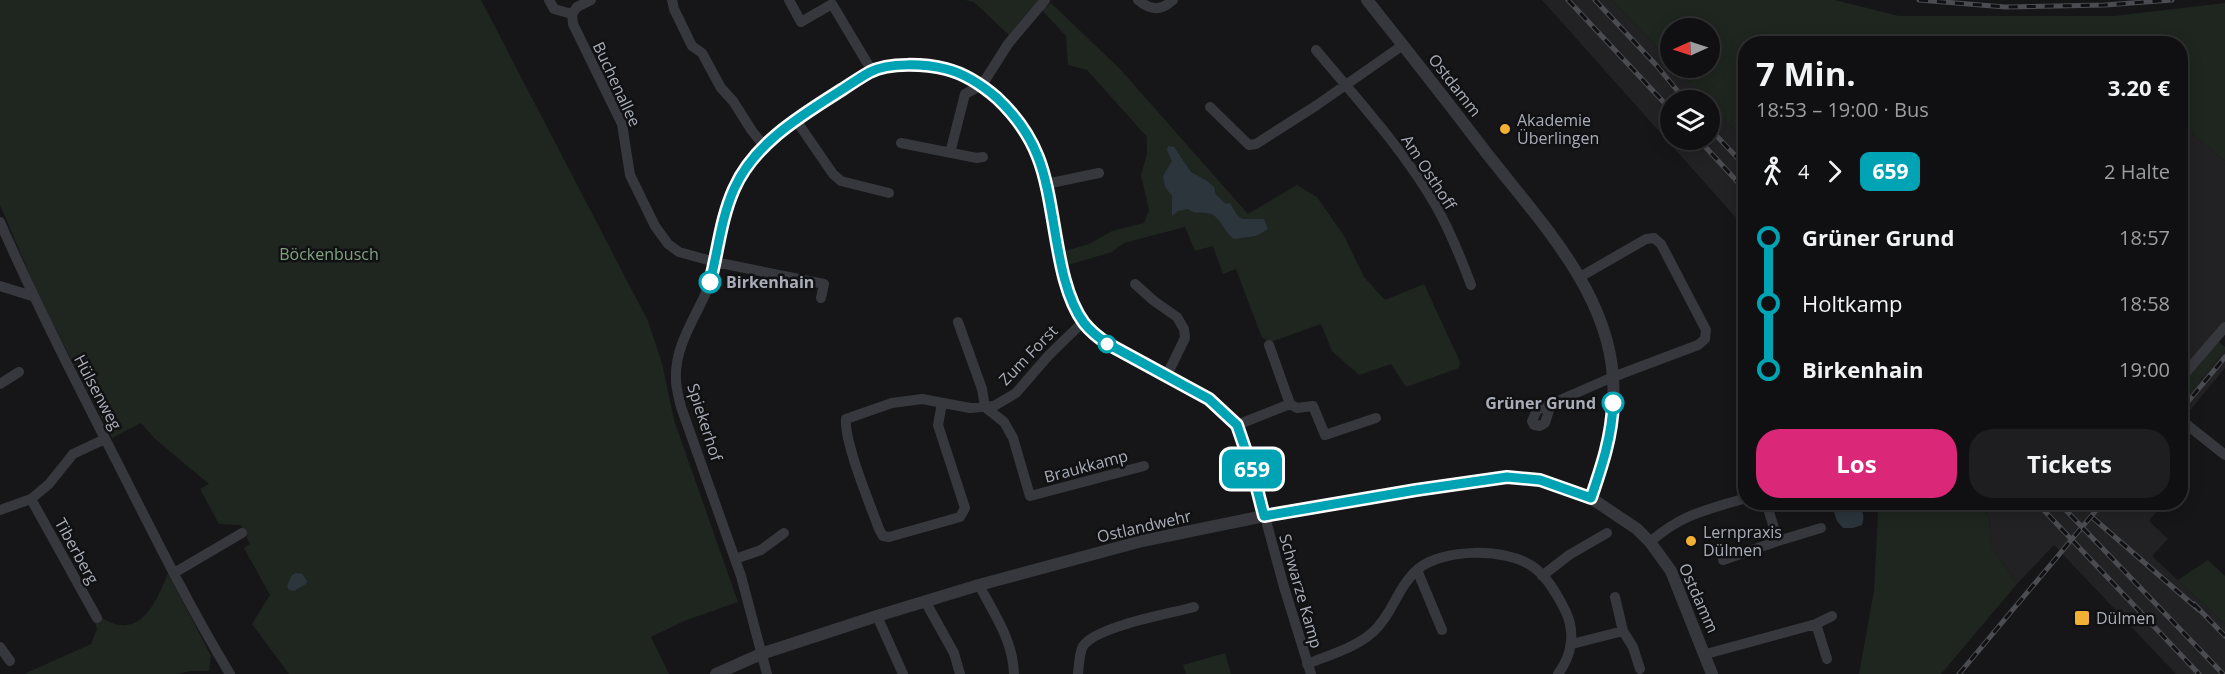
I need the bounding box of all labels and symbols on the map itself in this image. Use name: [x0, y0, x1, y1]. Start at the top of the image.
north arrow: [1660, 18, 1720, 78]
street label: Buchenallee: [588, 38, 646, 130]
street label: Ostdamm: [1424, 49, 1486, 121]
place label: Akademie Überlingen: [1517, 109, 1599, 149]
marker: Akademie Überlingen: [1498, 122, 1512, 136]
street label: Am Osthoff: [1397, 130, 1462, 215]
park label: Böckenbusch: [279, 243, 379, 265]
marker: Birkenhain: [699, 271, 721, 293]
place label: Birkenhain: [726, 271, 814, 293]
street label: Zum Forst: [994, 320, 1062, 390]
unlabelled marker: [1098, 335, 1116, 353]
street label: Hülsenweg: [69, 351, 127, 434]
street label: Spiekerhof: [682, 380, 728, 465]
place label: Grüner Grund: [1485, 392, 1596, 414]
marker: Grüner Grund: [1602, 392, 1624, 414]
street label: Braukkamp: [1042, 444, 1130, 488]
line badge: 659: [1218, 450, 1286, 488]
street label: Ostlandwehr: [1095, 504, 1194, 548]
street label: Tiberberg: [50, 514, 104, 588]
place label: Lernpraxis Dülmen: [1703, 521, 1782, 561]
street label: Schwarze Kamp: [1274, 531, 1328, 651]
marker: Lernpraxis Dülmen: [1684, 534, 1698, 548]
street label: Ostdamm: [1674, 560, 1724, 636]
place label: Dülmen: [2096, 607, 2155, 629]
marker: Dülmen: [2073, 609, 2091, 627]

